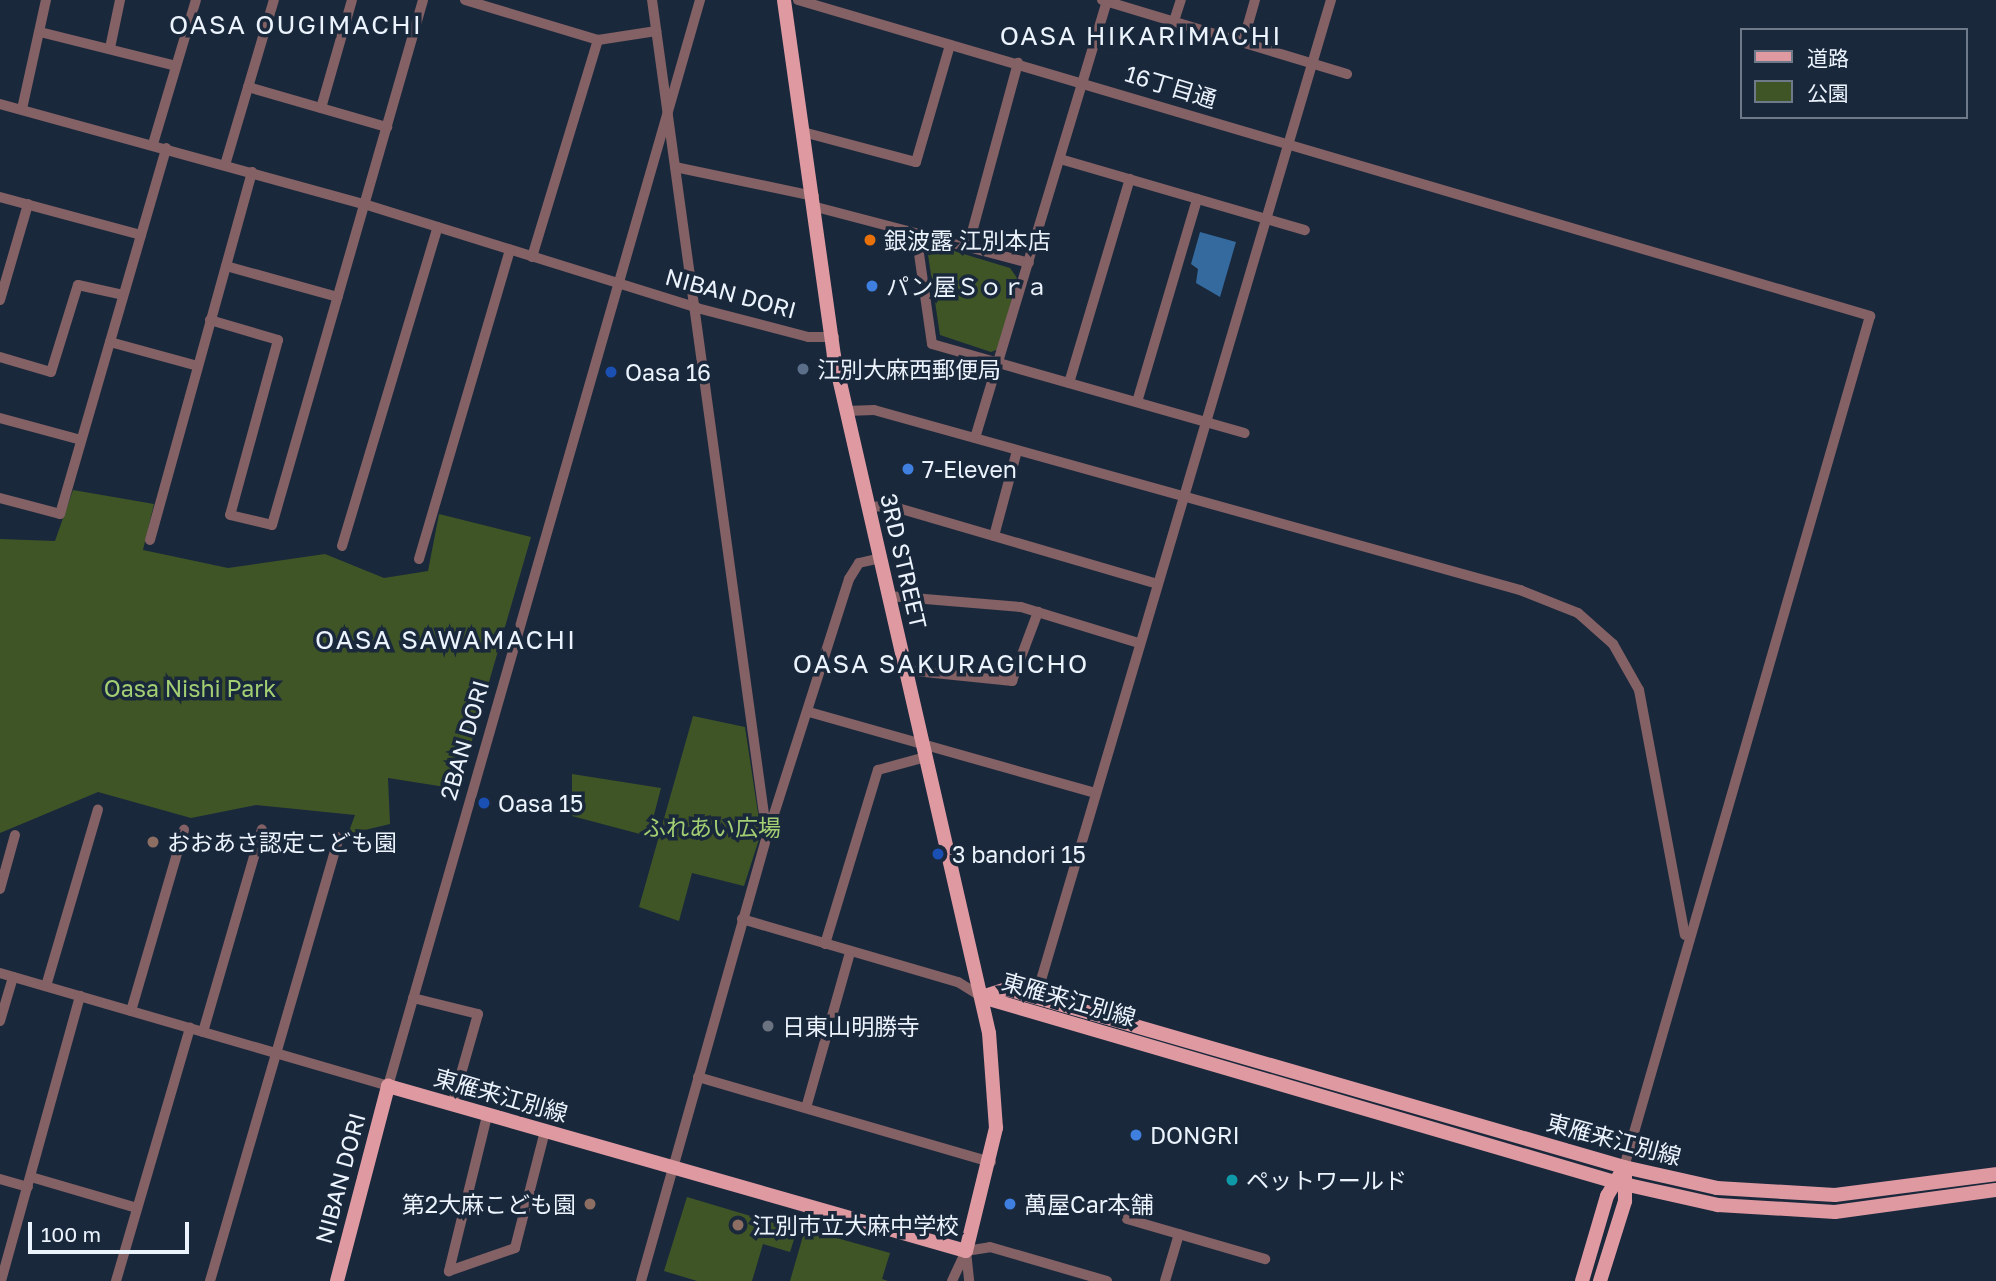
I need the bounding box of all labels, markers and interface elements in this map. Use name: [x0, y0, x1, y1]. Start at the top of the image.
district label: OASA OUGIMACHI: [171, 9, 421, 41]
district label: OASA HIKARIMACHI: [1002, 20, 1280, 52]
legend: [1741, 28, 1968, 119]
text: 道路: [1807, 45, 1849, 71]
street label: 16丁目通: [1122, 59, 1220, 113]
text: 公園: [1807, 80, 1849, 106]
place label: 銀波露 江別本店: [884, 226, 1051, 254]
marker: 銀波露 江別本店: [862, 232, 878, 248]
street label: NIBAN DORI: [663, 262, 799, 324]
place label: パン屋Ｓｏｒａ: [886, 272, 1047, 300]
marker: パン屋Ｓｏｒａ: [864, 278, 880, 294]
place label: 江別大麻西郵便局: [817, 355, 1001, 383]
place label: Oasa 16: [625, 358, 711, 386]
marker: 江別大麻西郵便局: [795, 361, 811, 377]
marker: Oasa 16: [603, 364, 619, 380]
place label: 7-Eleven: [922, 455, 1017, 483]
marker: 7-Eleven: [900, 461, 916, 477]
street label: 3RD STREET: [875, 491, 933, 631]
district label: OASA SAWAMACHI: [317, 624, 575, 656]
district label: OASA SAKURAGICHO: [795, 648, 1087, 680]
park label: Oasa Nishi Park: [104, 674, 276, 702]
street label: 2BAN DORI: [434, 677, 494, 803]
place label: Oasa 15: [498, 789, 583, 817]
marker: Oasa 15: [476, 795, 492, 811]
park label: ふれあい広場: [643, 813, 781, 841]
place label: おおあさ認定こども園: [167, 828, 397, 856]
marker: おおあさ認定こども園: [145, 834, 161, 850]
place label: 3 bandori 15: [952, 840, 1086, 868]
marker: 3 bandori 15: [930, 846, 946, 862]
street label: 東雁来江別線: [999, 967, 1139, 1031]
place label: 日東山明勝寺: [782, 1012, 920, 1040]
marker: 日東山明勝寺: [760, 1018, 776, 1034]
street label: 東雁来江別線: [431, 1063, 571, 1127]
street label: 東雁来江別線: [1544, 1108, 1684, 1170]
street label: NIBAN DORI: [309, 1110, 371, 1246]
place label: DONGRI: [1150, 1121, 1240, 1149]
marker: DONGRI: [1128, 1127, 1144, 1143]
place label: ペットワールド: [1246, 1166, 1407, 1194]
marker: ペットワールド: [1224, 1172, 1240, 1188]
place label: 第2大麻こども園: [402, 1190, 576, 1218]
place label: 萬屋Car本舗: [1024, 1190, 1154, 1218]
marker: 第2大麻こども園: [582, 1196, 598, 1212]
marker: 萬屋Car本舗: [1002, 1196, 1018, 1212]
scale bar: [32, 1208, 192, 1252]
place label: 江別市立大麻中学校: [752, 1211, 959, 1239]
marker: 江別市立大麻中学校: [730, 1217, 746, 1233]
text: 100 m: [41, 1221, 101, 1247]

